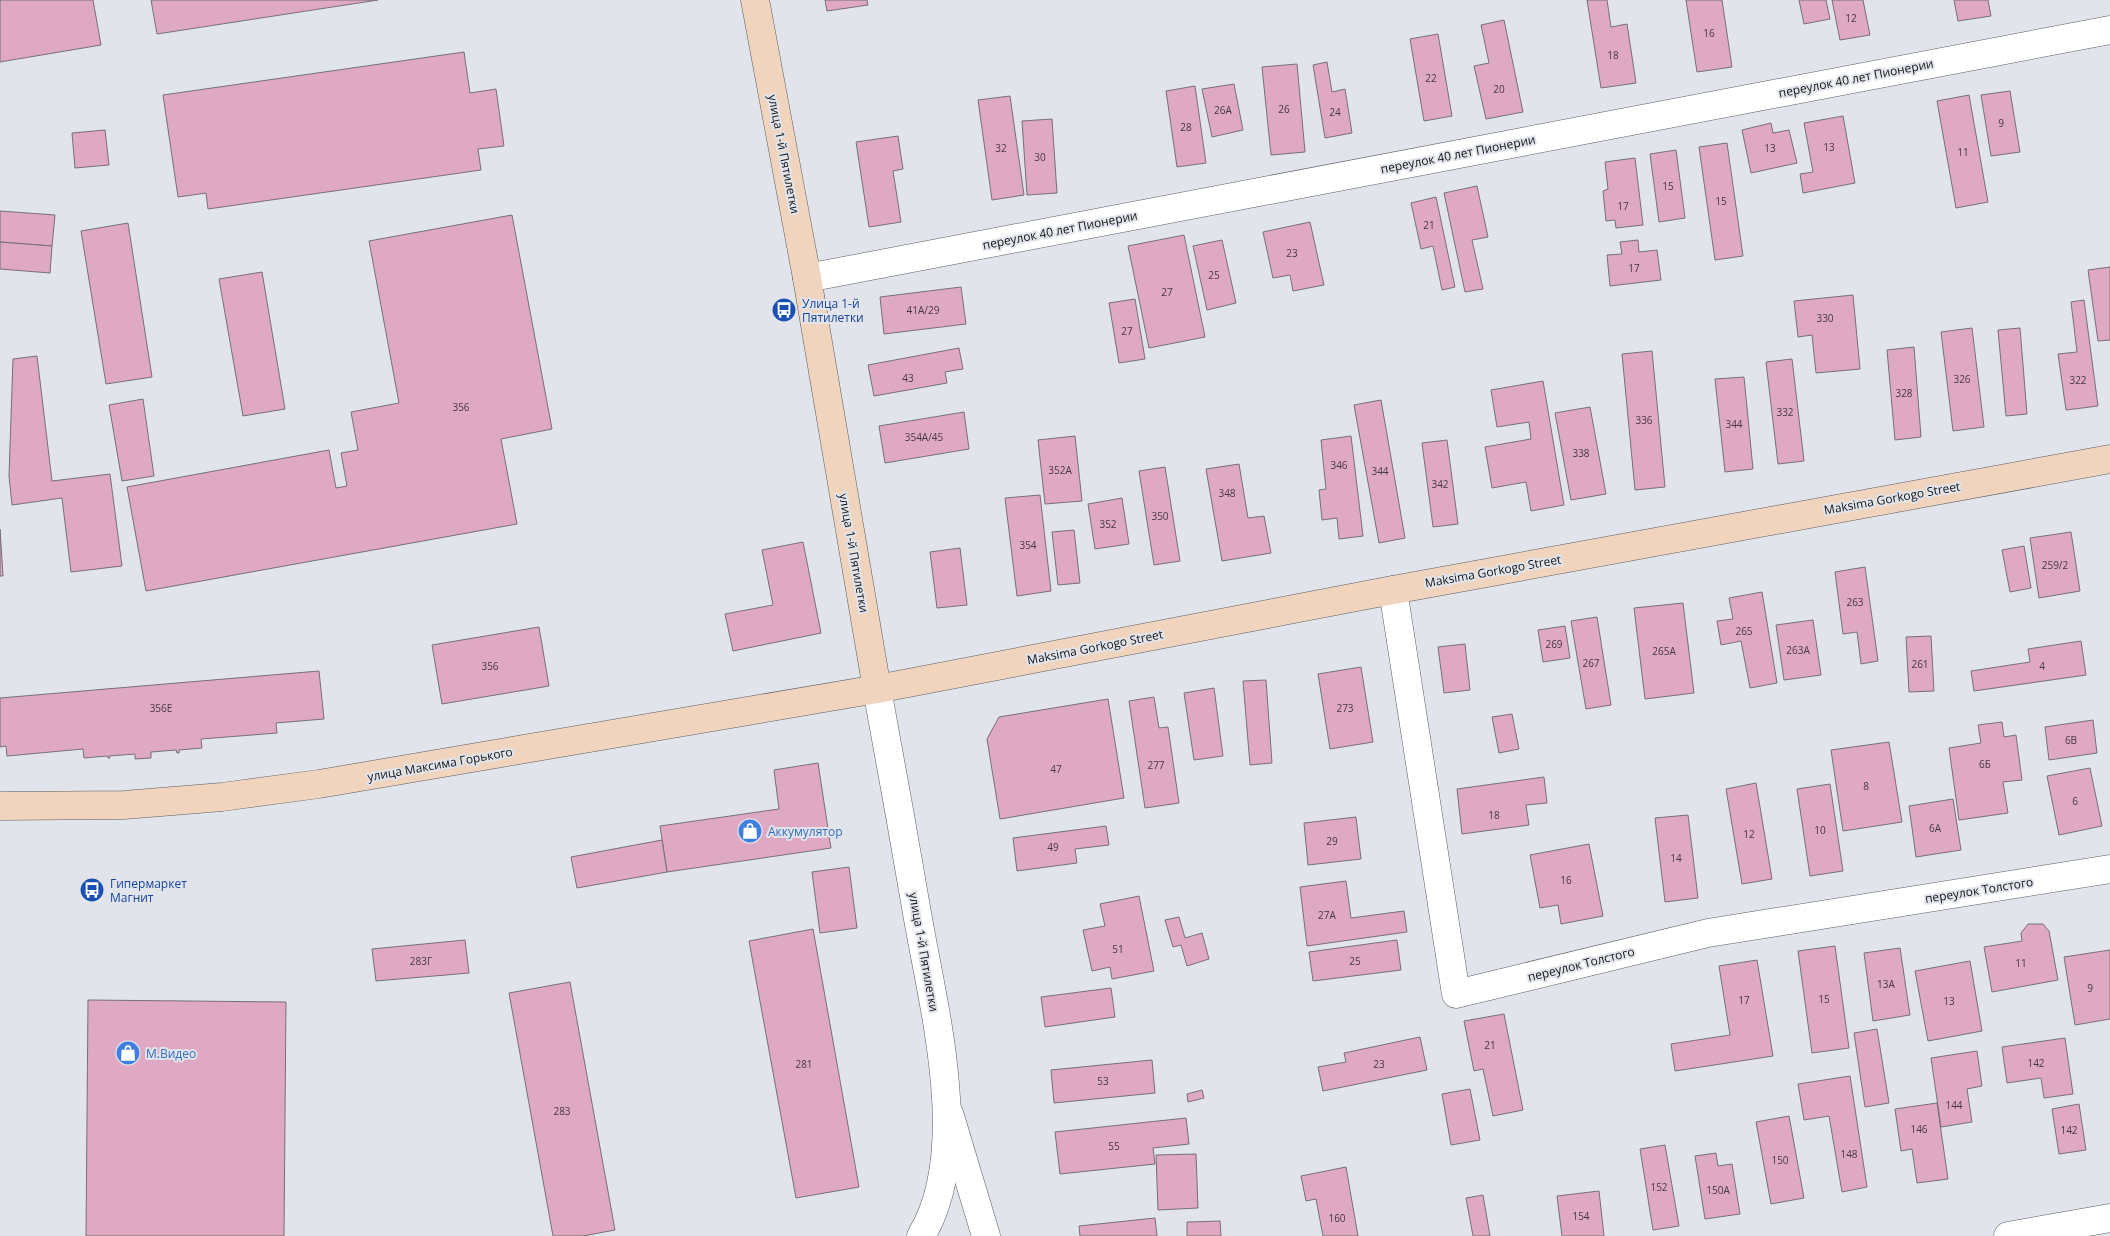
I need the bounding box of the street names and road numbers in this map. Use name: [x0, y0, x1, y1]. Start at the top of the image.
street label: переулок 40 лет Пионерии: [1777, 55, 1935, 101]
street label: улица 1-й Пятилетки: [764, 93, 804, 215]
street label: переулок 40 лет Пионерии: [1379, 131, 1537, 177]
street label: переулок 40 лет Пионерии: [981, 207, 1139, 253]
street label: Maksima Gorkogo Street: [1822, 478, 1962, 518]
street label: улица 1-й Пятилетки: [835, 492, 873, 614]
street label: Maksima Gorkogo Street: [1423, 551, 1563, 591]
street label: Maksima Gorkogo Street: [1026, 625, 1164, 669]
street label: улица Максима Горького: [366, 743, 514, 785]
street label: переулок Толстого: [1924, 873, 2034, 907]
street label: улица 1-й Пятилетки: [905, 891, 943, 1013]
street label: переулок Толстого: [1526, 943, 1636, 985]

